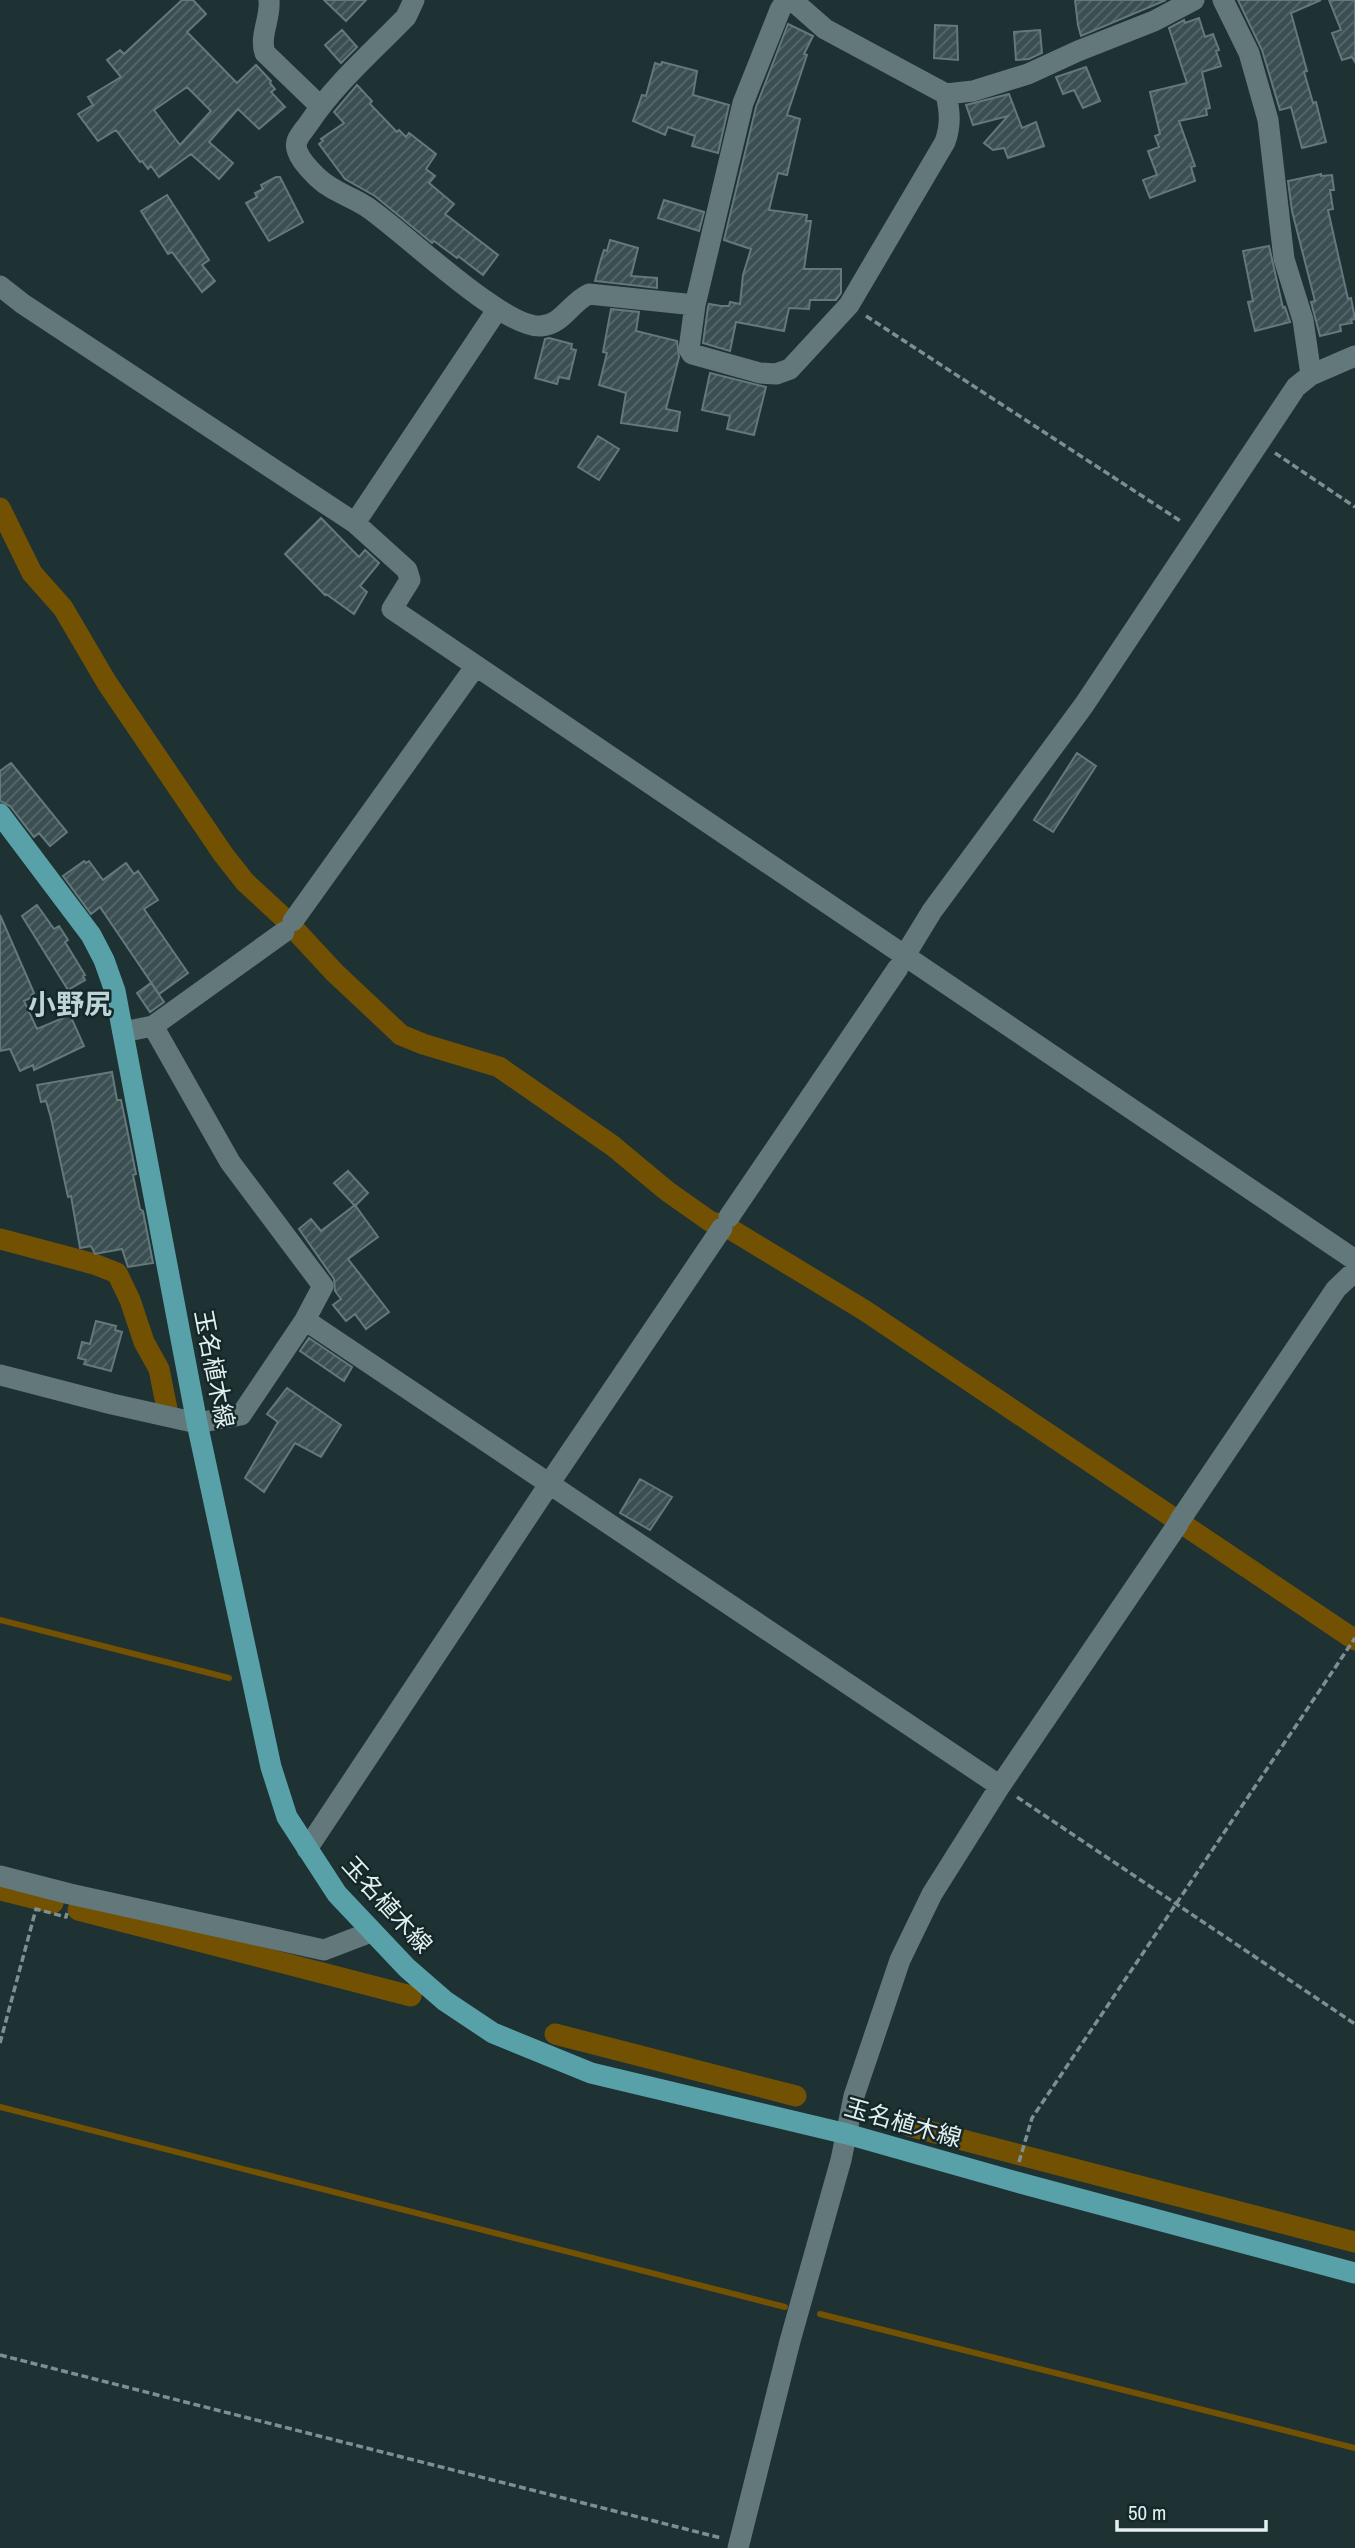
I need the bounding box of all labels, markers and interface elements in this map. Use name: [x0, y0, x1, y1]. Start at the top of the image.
district label: 小野尻: [28, 985, 112, 1023]
street label: 玉名植木線: [188, 1307, 242, 1431]
street label: 玉名植木線: [336, 1849, 440, 1960]
street label: 玉名植木線: [841, 2090, 965, 2154]
scale bar: [1117, 2488, 1266, 2532]
text: 50 m: [1128, 2498, 1166, 2527]

